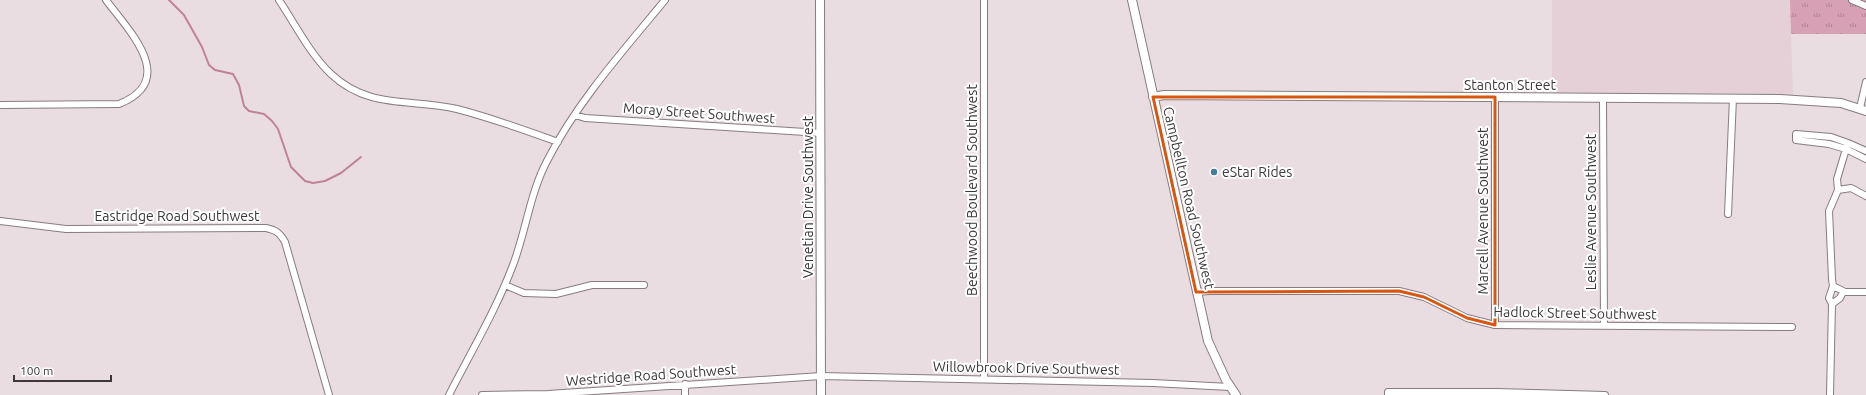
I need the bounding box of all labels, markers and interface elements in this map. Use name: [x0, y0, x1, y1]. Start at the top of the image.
street label: Stanton Street: [1464, 77, 1556, 93]
street label: Beechwood Boulevard Southwest: [964, 84, 980, 296]
street label: Moray Street Southwest: [623, 100, 776, 126]
street label: Campbellton Road Southwest: [1160, 105, 1218, 291]
street label: Venetian Drive Southwest: [800, 115, 816, 278]
street label: Marcell Avenue Southwest: [1475, 127, 1491, 294]
street label: Leslie Avenue Southwest: [1583, 133, 1599, 290]
place label: eStar Rides: [1222, 164, 1292, 180]
marker: eStar Rides: [1209, 167, 1219, 177]
street label: Eastridge Road Southwest: [94, 208, 260, 224]
street label: Hadlock Street Southwest: [1493, 304, 1657, 322]
scale bar: [14, 357, 111, 383]
street label: Willowbrook Drive Southwest: [933, 358, 1120, 378]
street label: Westridge Road Southwest: [565, 361, 737, 389]
text: 100 m: [20, 364, 53, 377]

